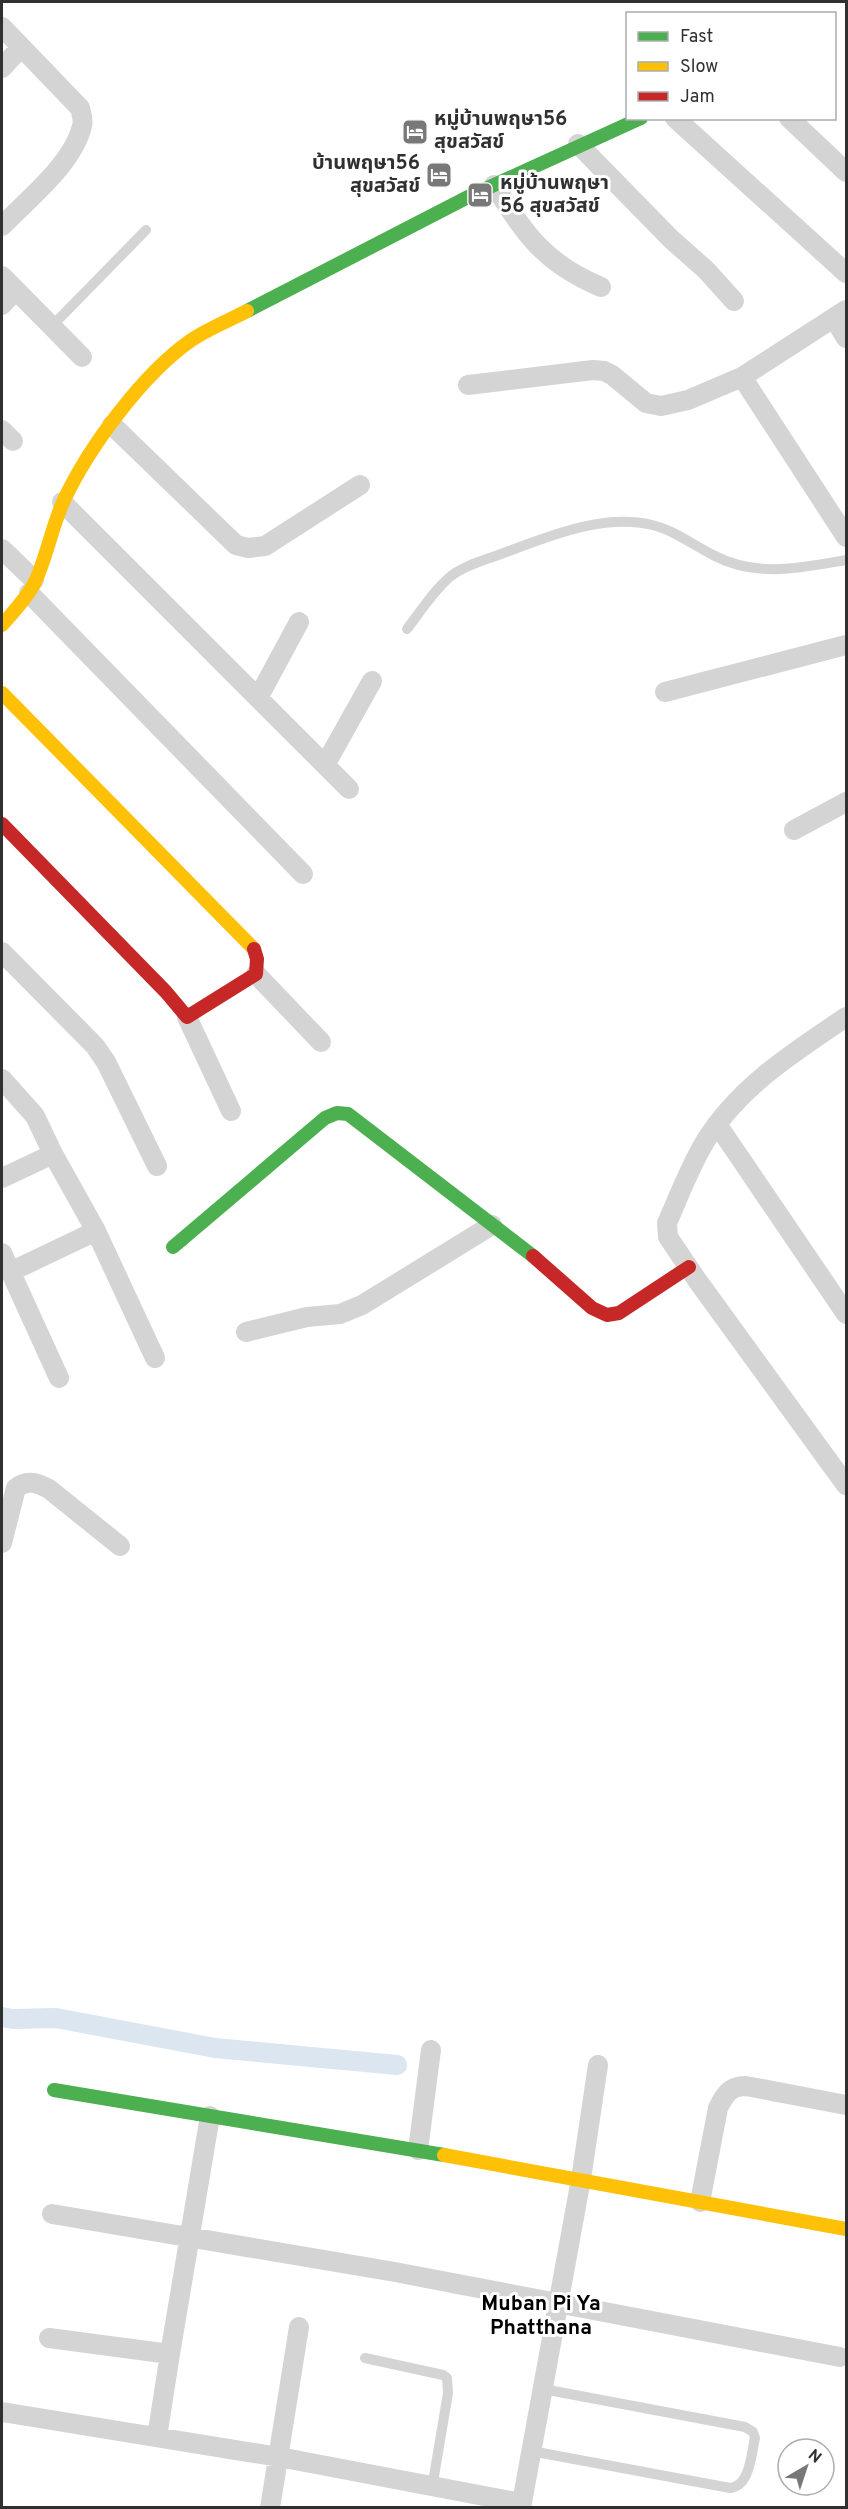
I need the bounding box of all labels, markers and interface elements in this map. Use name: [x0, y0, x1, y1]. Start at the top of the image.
legend: [626, 12, 836, 120]
text: Fast: [680, 26, 713, 49]
text: Slow: [680, 56, 718, 79]
text: Jam: [680, 86, 715, 109]
place label: หมู่บ้านพฤษา56 สุขสวัสข์: [434, 107, 567, 156]
hotel icon: หมู่บ้านพฤษา56 สุขสวัสข์: [400, 117, 430, 147]
place label: บ้านพฤษา56 สุขสวัสข์: [312, 151, 420, 200]
hotel icon: บ้านพฤษา56 สุขสวัสข์: [424, 160, 454, 190]
place label: หมู่บ้านพฤษา 56 สุขสวัสข์: [500, 171, 609, 220]
hotel icon: หมู่บ้านพฤษา 56 สุขสวัสข์: [465, 180, 495, 210]
district label: Muban Pi Ya Phatthana: [481, 2291, 601, 2342]
north arrow: [776, 2437, 836, 2497]
text: N: [803, 2446, 825, 2468]

